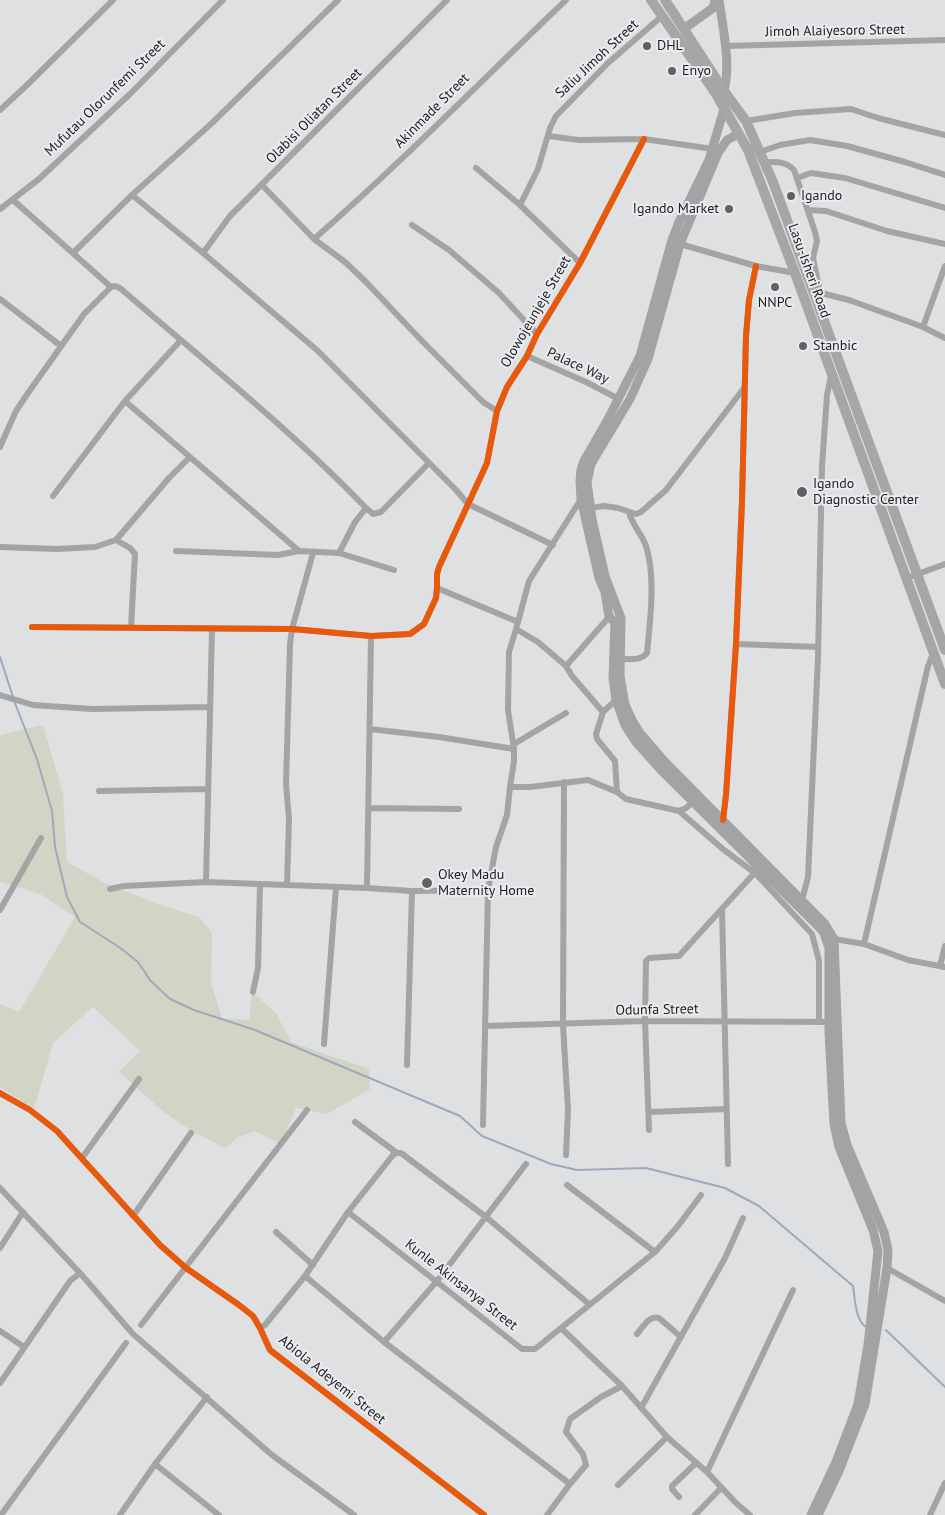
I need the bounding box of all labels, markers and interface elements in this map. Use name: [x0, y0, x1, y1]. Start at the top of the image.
street label: Saliu Jimoh Street: [552, 16, 642, 102]
street label: Jimoh Alaiyesoro Street: [765, 21, 905, 41]
street label: Mufutau Olorunfemi Street: [41, 36, 169, 160]
place label: DHL: [657, 38, 683, 54]
marker: DHL: [641, 40, 653, 52]
place label: Enyo: [682, 63, 711, 79]
street label: Olabisi Oliatan Street: [263, 65, 365, 167]
marker: Enyo: [666, 65, 678, 77]
street label: Akinmade Street: [391, 70, 473, 152]
place label: Igando: [801, 188, 842, 204]
marker: Igando: [785, 190, 797, 202]
place label: Igando Market: [633, 201, 719, 217]
marker: Igando Market: [723, 203, 735, 215]
street label: Lasu-Isheri Road: [784, 222, 834, 320]
street label: Olowojeunjeje Street: [497, 253, 575, 371]
marker: NNPC: [769, 281, 781, 293]
place label: NNPC: [758, 295, 792, 311]
place label: Stanbic: [813, 338, 857, 354]
marker: Stanbic: [797, 340, 809, 352]
street label: Palace Way: [544, 344, 612, 388]
place label: Igando Diagnostic Center: [813, 476, 919, 508]
marker: Igando Diagnostic Center: [795, 485, 809, 499]
place label: Okey Madu Maternity Home: [438, 867, 534, 900]
marker: Okey Madu Maternity Home: [420, 876, 434, 890]
street label: Odunfa Street: [615, 1001, 699, 1019]
street label: Kunle Akinsanya Street: [401, 1236, 521, 1334]
street label: Abiola Adeyemi Street: [275, 1332, 389, 1428]

